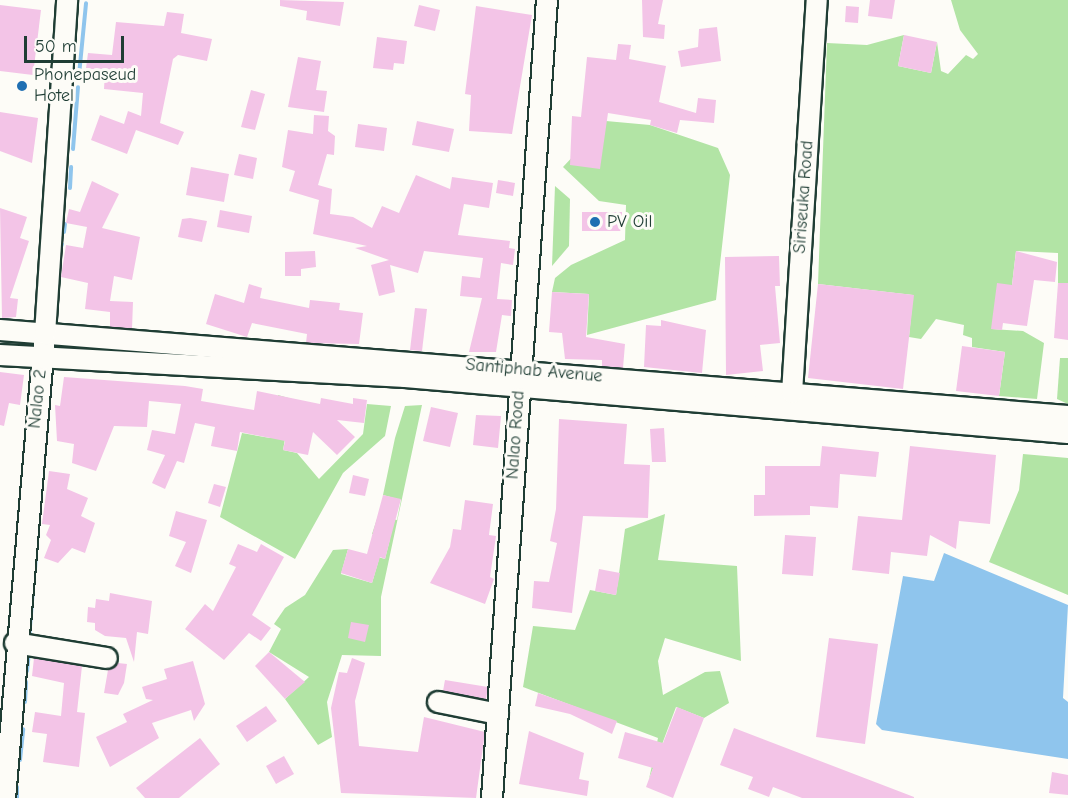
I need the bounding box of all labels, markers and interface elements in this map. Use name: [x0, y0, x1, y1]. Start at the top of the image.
scale bar: [27, 24, 128, 62]
text: 50 m: [35, 36, 77, 57]
place label: Phonepaseud Hotel: [34, 65, 136, 107]
marker: Phonepaseud Hotel: [15, 79, 29, 93]
street label: Siriseuka Road: [789, 140, 819, 254]
place label: PV Oil: [607, 211, 652, 233]
marker: PV Oil: [588, 215, 602, 229]
street label: Santiphab Avenue: [465, 354, 603, 388]
street label: Nalao 2: [24, 368, 52, 430]
street label: Nalao Road: [502, 390, 530, 480]

